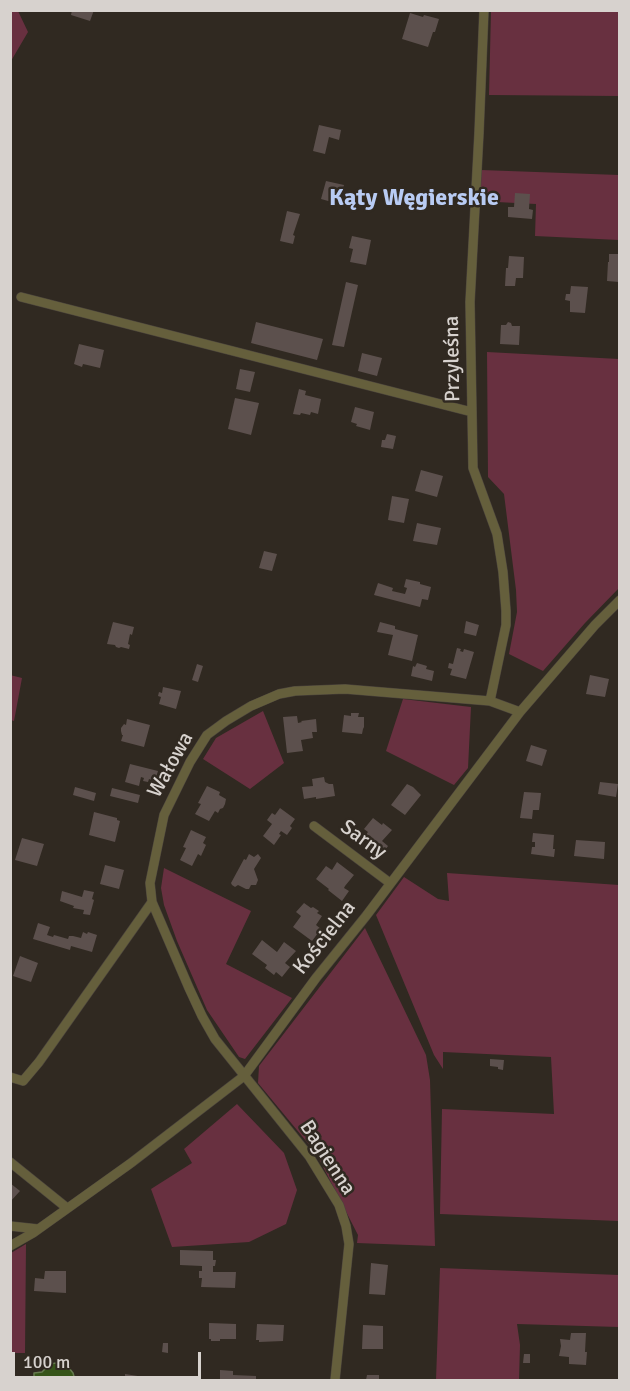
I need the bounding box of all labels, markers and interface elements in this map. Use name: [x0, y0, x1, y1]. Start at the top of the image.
district label: Kąty Węgierskie: [329, 185, 499, 213]
street label: Przyleśna: [440, 316, 466, 402]
street label: Wałowa: [143, 728, 199, 802]
street label: Sarny: [335, 815, 391, 865]
street label: Kościelna: [288, 896, 362, 980]
street label: Bagienna: [294, 1116, 360, 1200]
scale bar: [15, 1340, 204, 1378]
text: 100 m: [23, 1351, 70, 1373]

